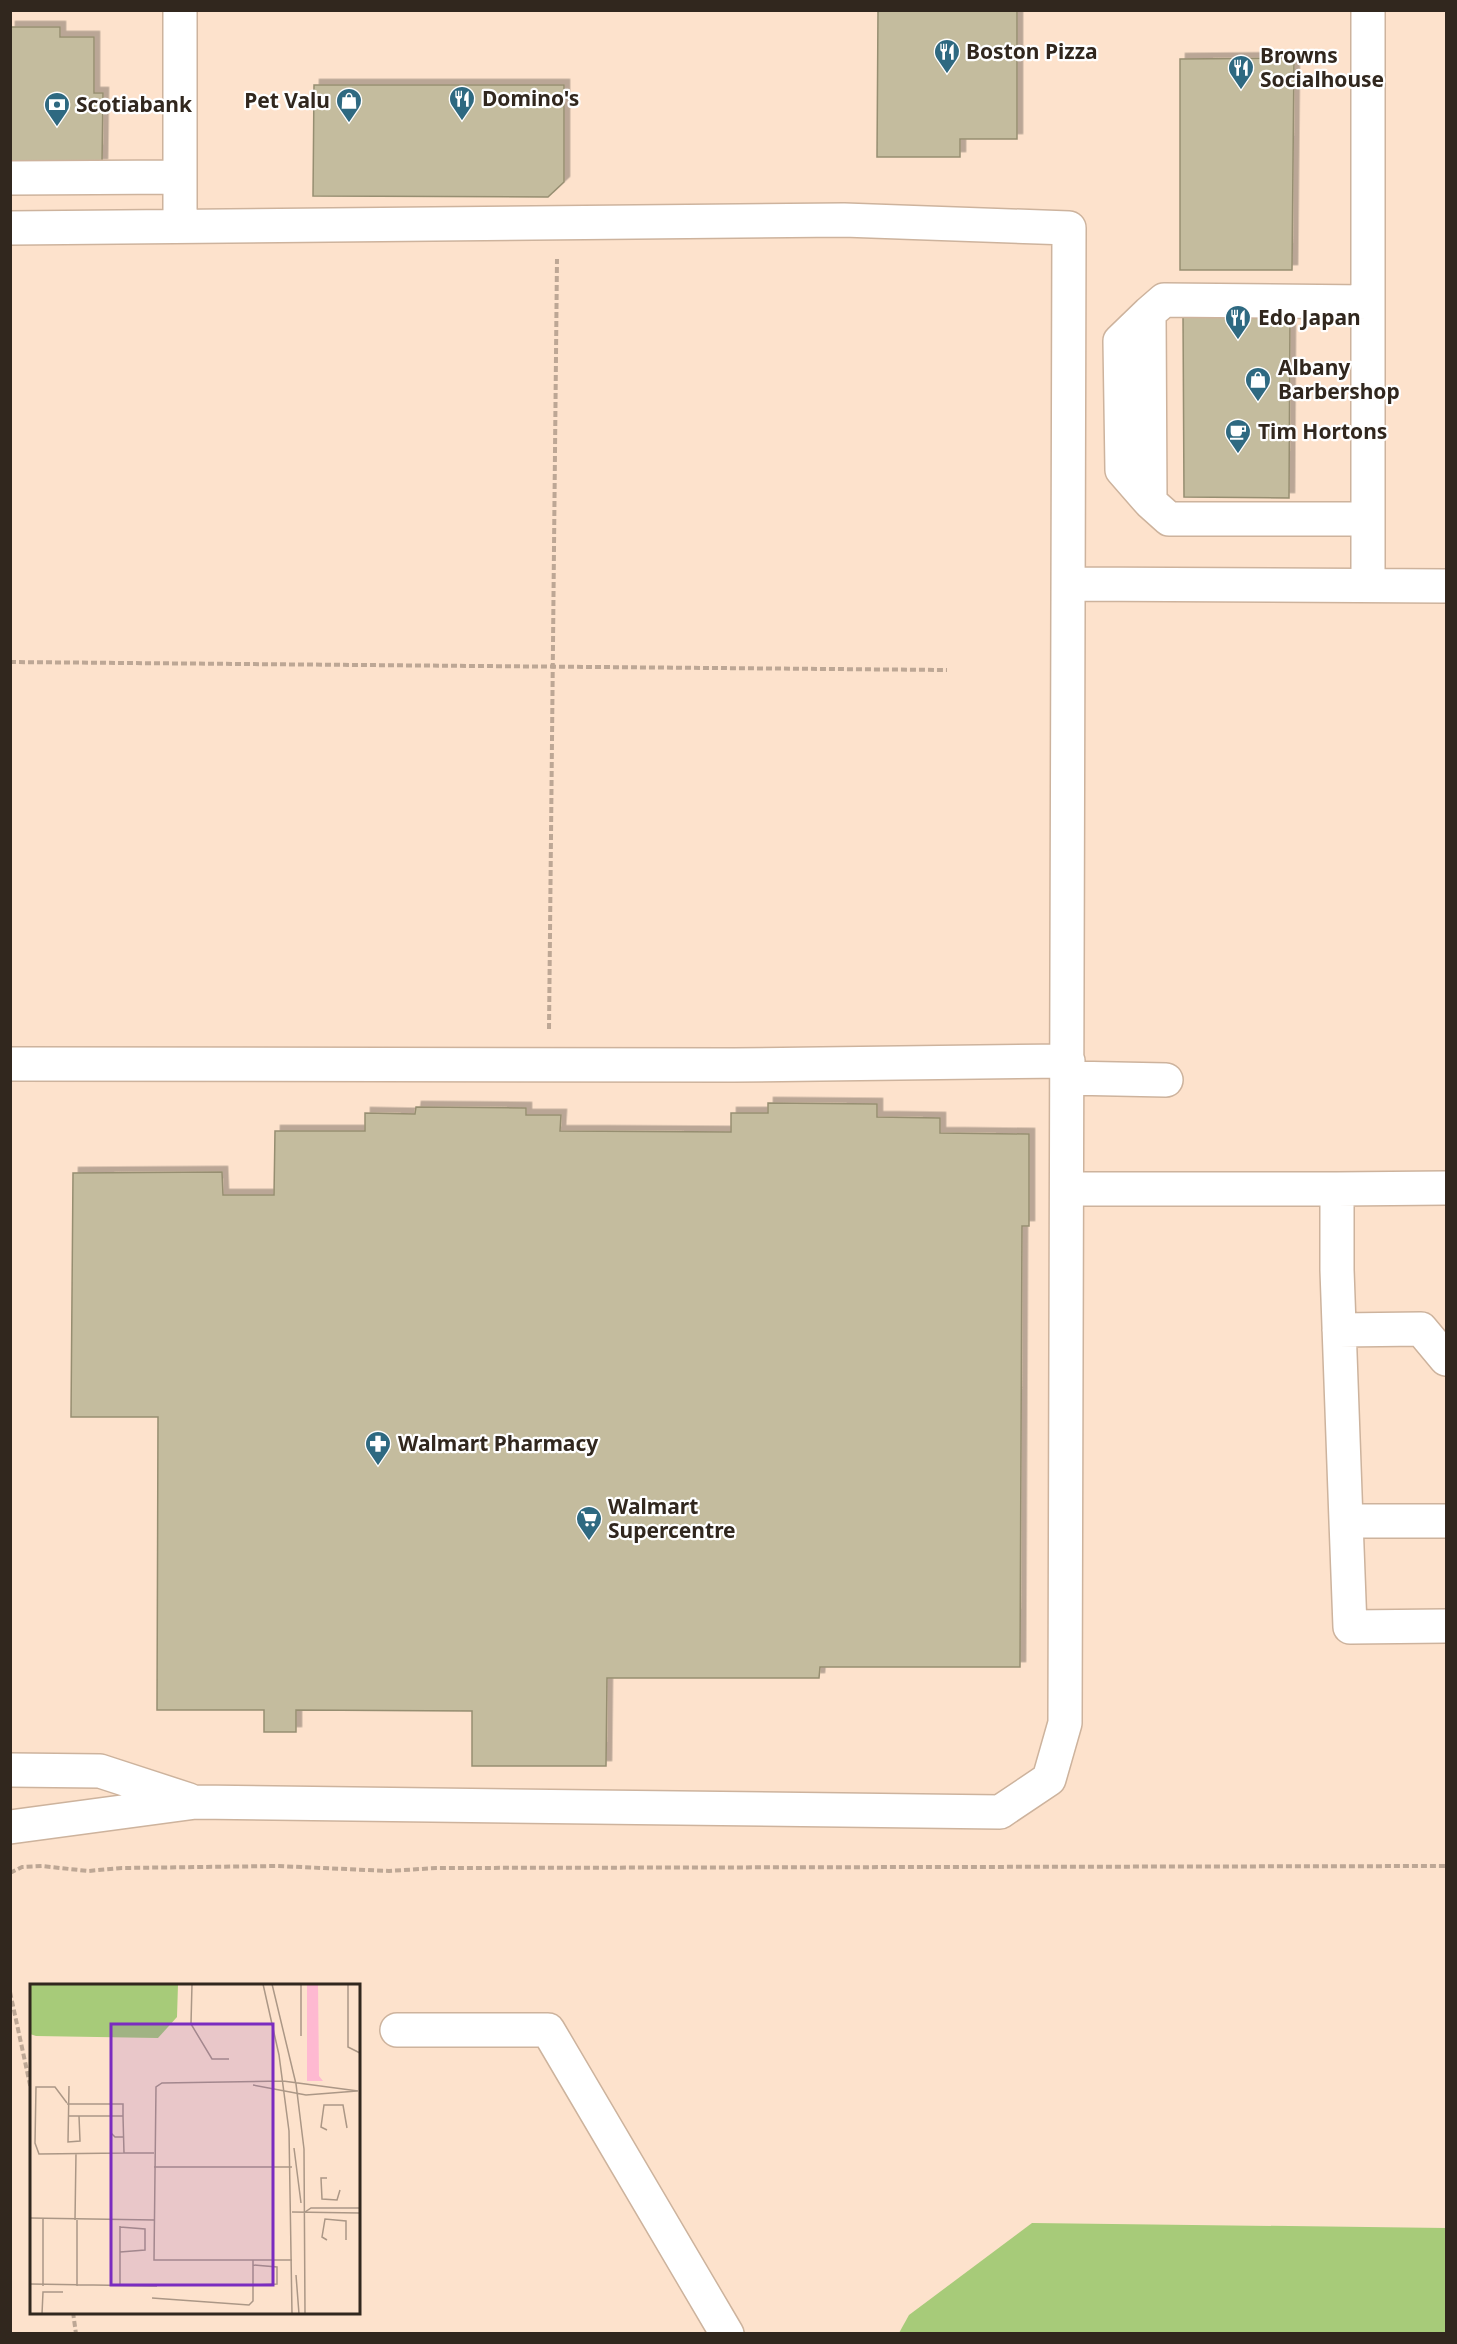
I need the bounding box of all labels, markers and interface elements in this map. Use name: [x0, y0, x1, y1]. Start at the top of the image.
restaurant icon: Boston Pizza: [932, 37, 962, 75]
place label: Boston Pizza: [966, 37, 1098, 65]
place label: Browns Socialhouse: [1260, 41, 1384, 93]
restaurant icon: Browns Socialhouse: [1226, 53, 1256, 91]
restaurant icon: Domino's: [447, 84, 477, 122]
place label: Domino's: [482, 84, 579, 112]
place label: Pet Valu: [244, 86, 330, 114]
shop icon: Pet Valu: [334, 86, 364, 124]
bank icon: Scotiabank: [42, 90, 72, 128]
place label: Scotiabank: [76, 90, 193, 118]
restaurant icon: Edo Japan: [1223, 303, 1253, 341]
place label: Edo Japan: [1258, 303, 1361, 331]
place label: Albany Barbershop: [1278, 353, 1400, 405]
shop icon: Albany Barbershop: [1243, 365, 1273, 403]
cafe icon: Tim Hortons: [1223, 417, 1253, 455]
place label: Tim Hortons: [1258, 417, 1387, 445]
pharmacy icon: Walmart Pharmacy: [363, 1429, 393, 1467]
place label: Walmart Pharmacy: [398, 1429, 598, 1457]
place label: Walmart Supercentre: [608, 1492, 736, 1544]
supermarket icon: Walmart Supercentre: [574, 1504, 604, 1542]
inset map: [30, 1984, 360, 2314]

